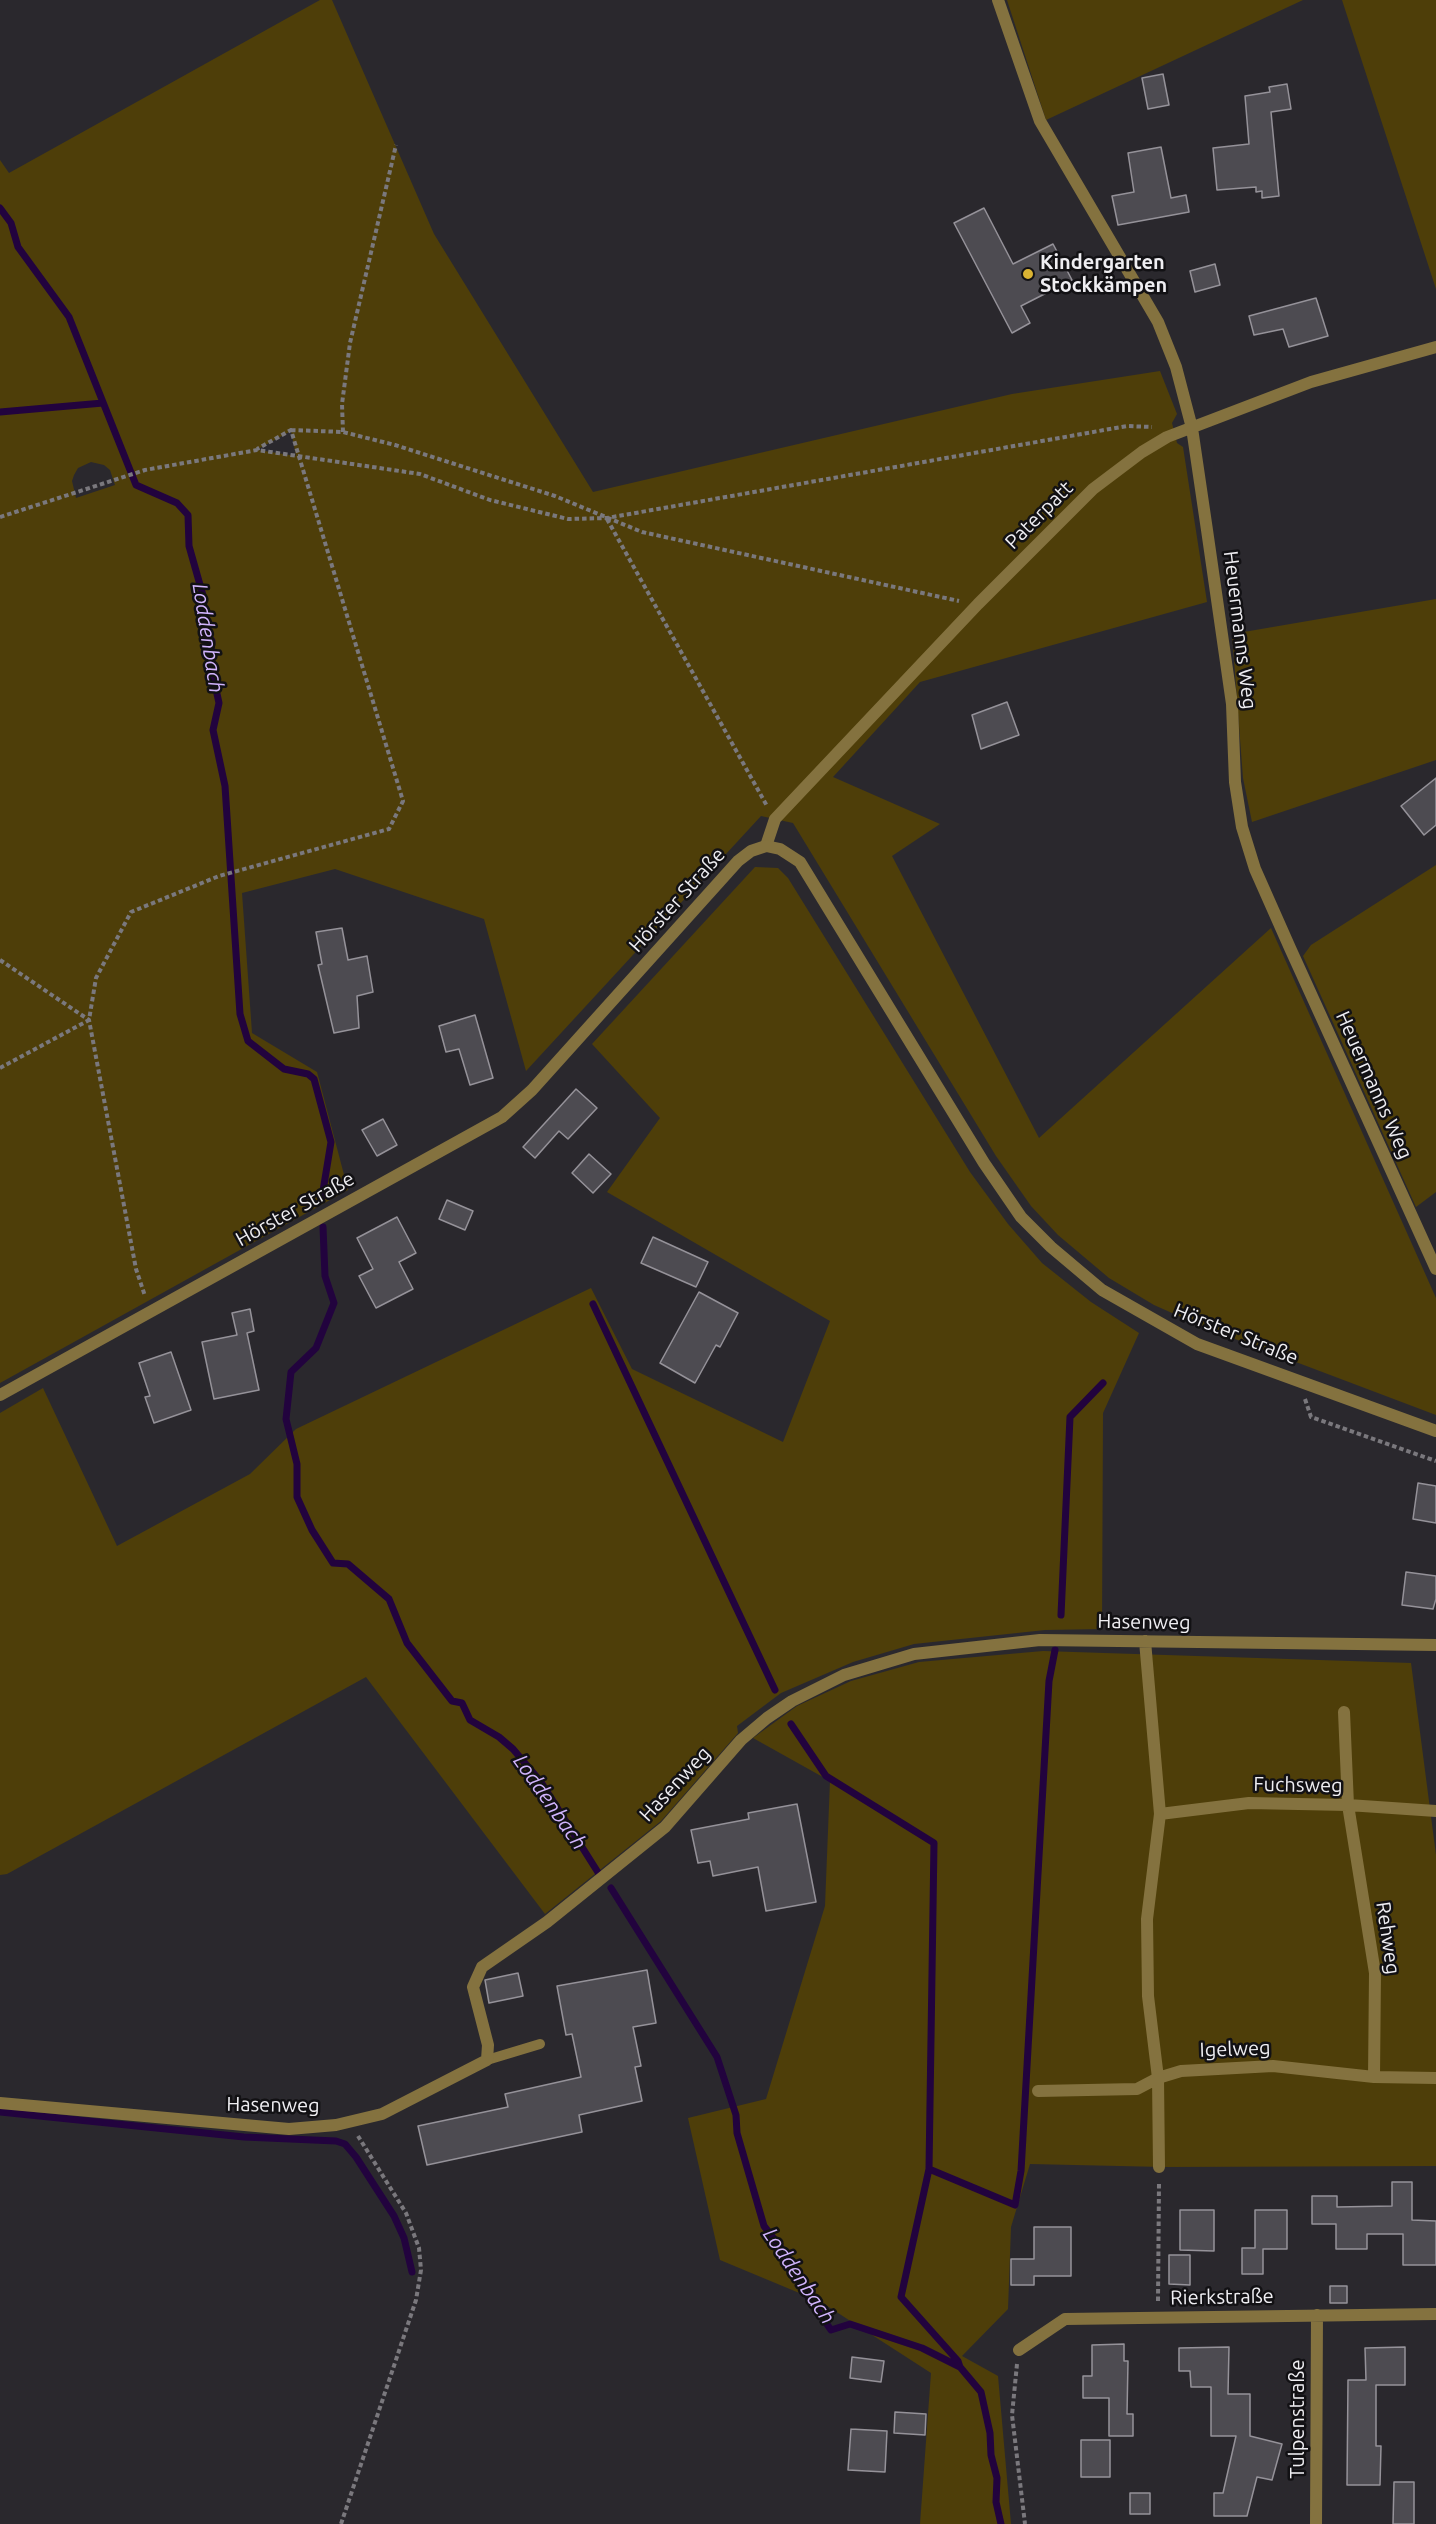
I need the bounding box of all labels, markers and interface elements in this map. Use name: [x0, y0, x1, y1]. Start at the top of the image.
place label: Kindergarten Stockkämpen: [1040, 250, 1167, 297]
marker: Kindergarten Stockkämpen: [1021, 267, 1035, 281]
street label: Paterpatt: [1000, 476, 1078, 554]
street label: Heuermanns Weg: [1218, 549, 1262, 711]
water label: Loddenbach: [187, 581, 229, 695]
street label: Hörster Straße: [624, 843, 730, 957]
street label: Heuermanns Weg: [1331, 1007, 1417, 1163]
street label: Hörster Straße: [231, 1166, 359, 1252]
street label: Hörster Straße: [1170, 1298, 1302, 1370]
street label: Hasenweg: [1097, 1609, 1191, 1635]
street label: Hasenweg: [634, 1742, 716, 1826]
water label: Loddenbach: [508, 1749, 592, 1855]
street label: Fuchsweg: [1253, 1772, 1343, 1798]
street label: Rehweg: [1371, 1900, 1405, 1976]
street label: Igelweg: [1199, 2036, 1271, 2062]
street label: Hasenweg: [226, 2092, 320, 2118]
water label: Loddenbach: [758, 2223, 840, 2329]
street label: Rierkstraße: [1170, 2284, 1274, 2310]
street label: Tulpenstraße: [1285, 2360, 1309, 2478]

